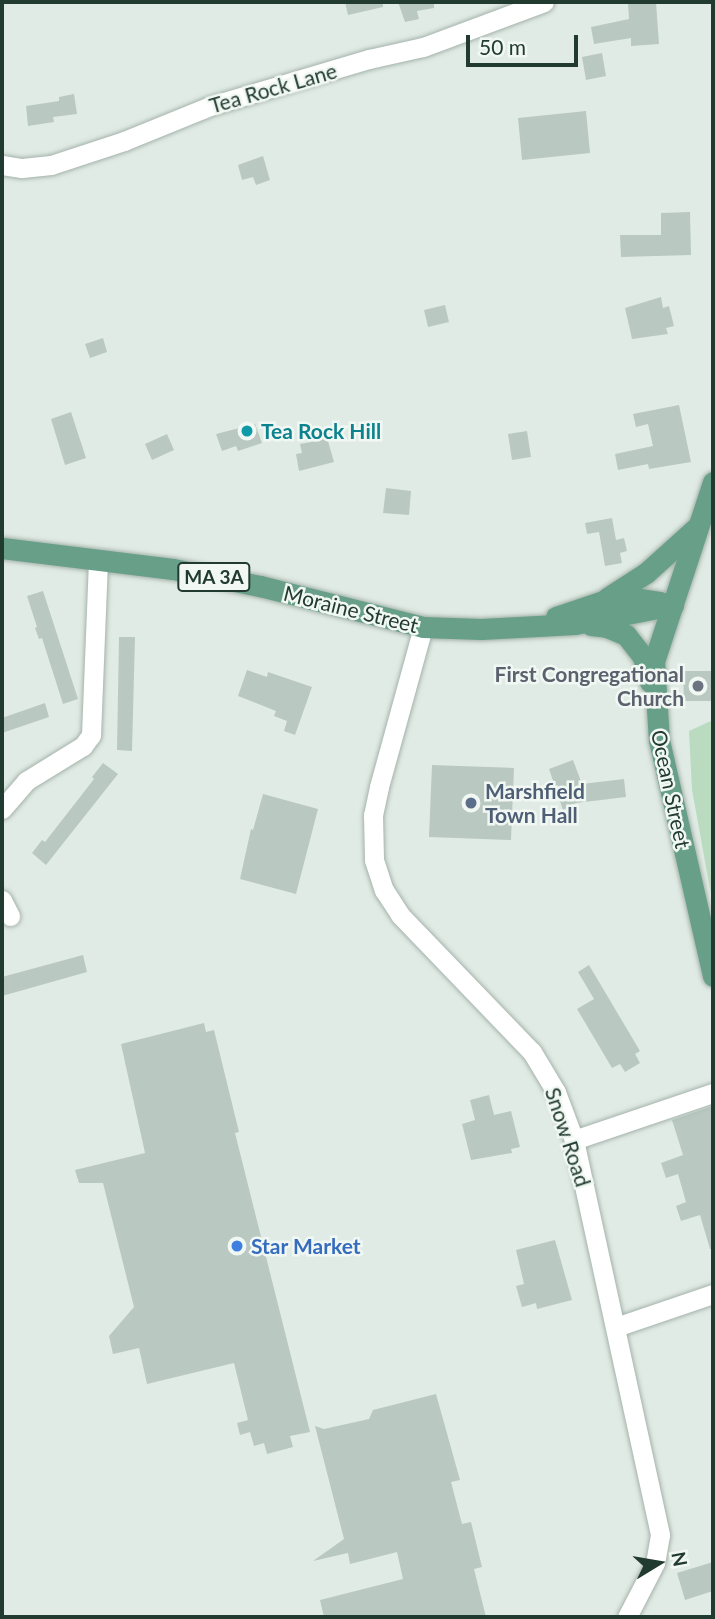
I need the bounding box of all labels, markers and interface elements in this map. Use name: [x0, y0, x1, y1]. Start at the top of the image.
scale bar: [470, 21, 582, 65]
text: 50 m: [479, 34, 526, 59]
street label: Tea Rock Lane: [206, 58, 340, 118]
place label: Tea Rock Hill: [261, 418, 381, 444]
marker: Tea Rock Hill: [239, 423, 255, 439]
road number: MA 3A: [176, 562, 252, 592]
street label: Moraine Street: [281, 580, 421, 638]
place label: First Congregational Church: [495, 661, 684, 711]
marker: First Congregational Church: [690, 678, 706, 694]
street label: Ocean Street: [646, 727, 696, 851]
place label: Marshfield Town Hall: [485, 778, 585, 828]
marker: Marshfield Town Hall: [463, 795, 479, 811]
street label: Snow Road: [540, 1084, 596, 1190]
place label: Star Market: [251, 1233, 361, 1259]
marker: Star Market: [229, 1238, 245, 1254]
north arrow: [624, 1528, 694, 1598]
text: N: [667, 1550, 693, 1568]

